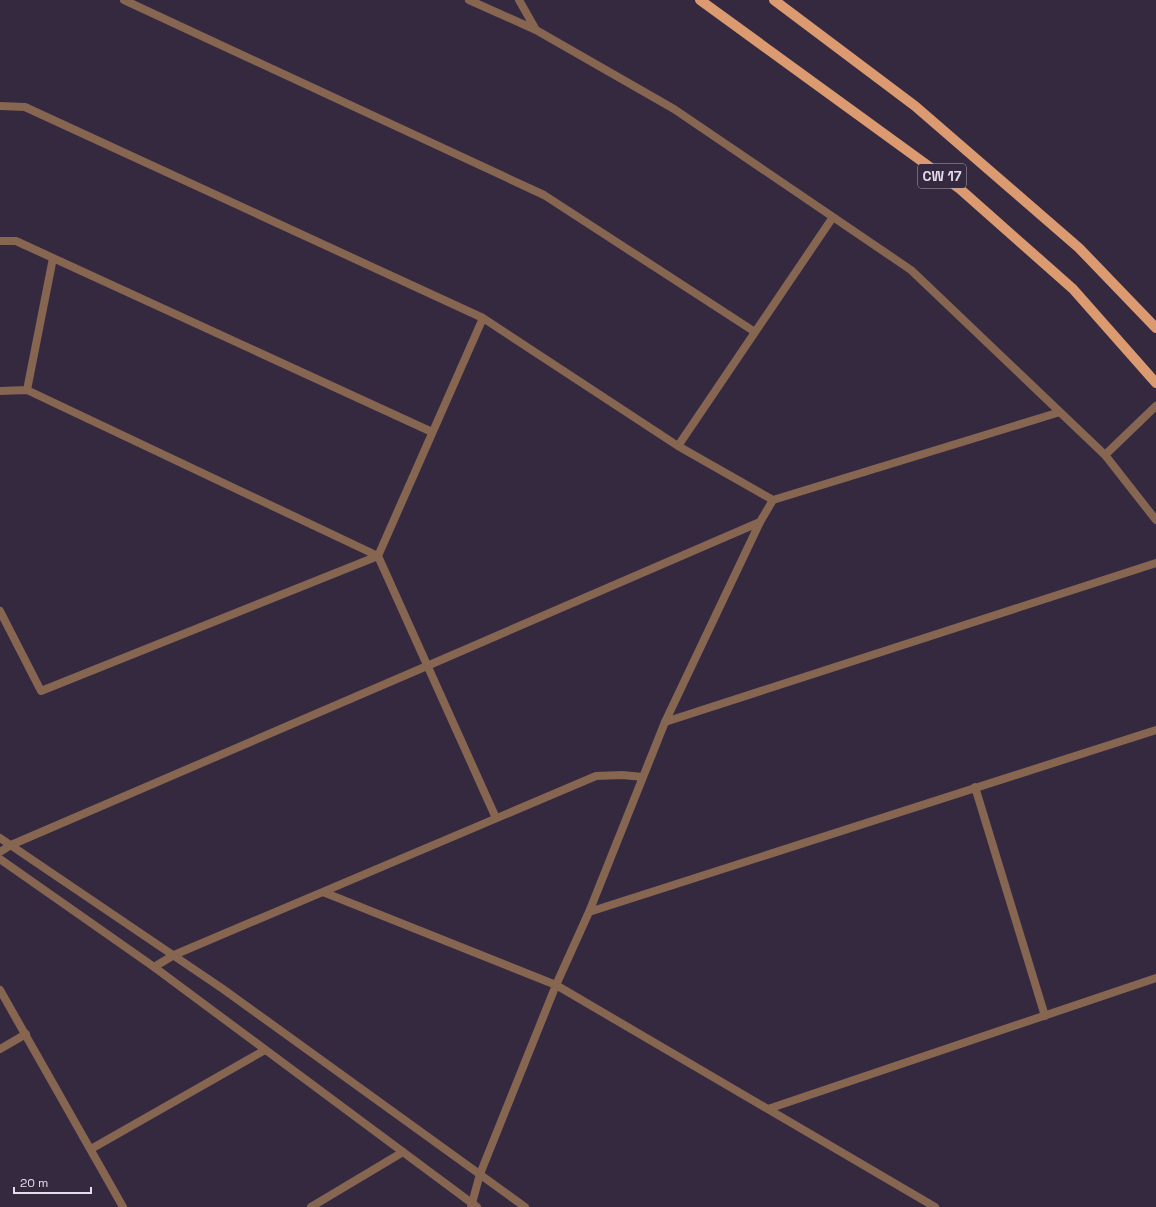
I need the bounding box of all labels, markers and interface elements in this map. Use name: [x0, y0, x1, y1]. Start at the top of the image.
road number: CW 17: [918, 164, 966, 188]
scale bar: [14, 1169, 91, 1195]
text: 20 m: [20, 1175, 48, 1191]

